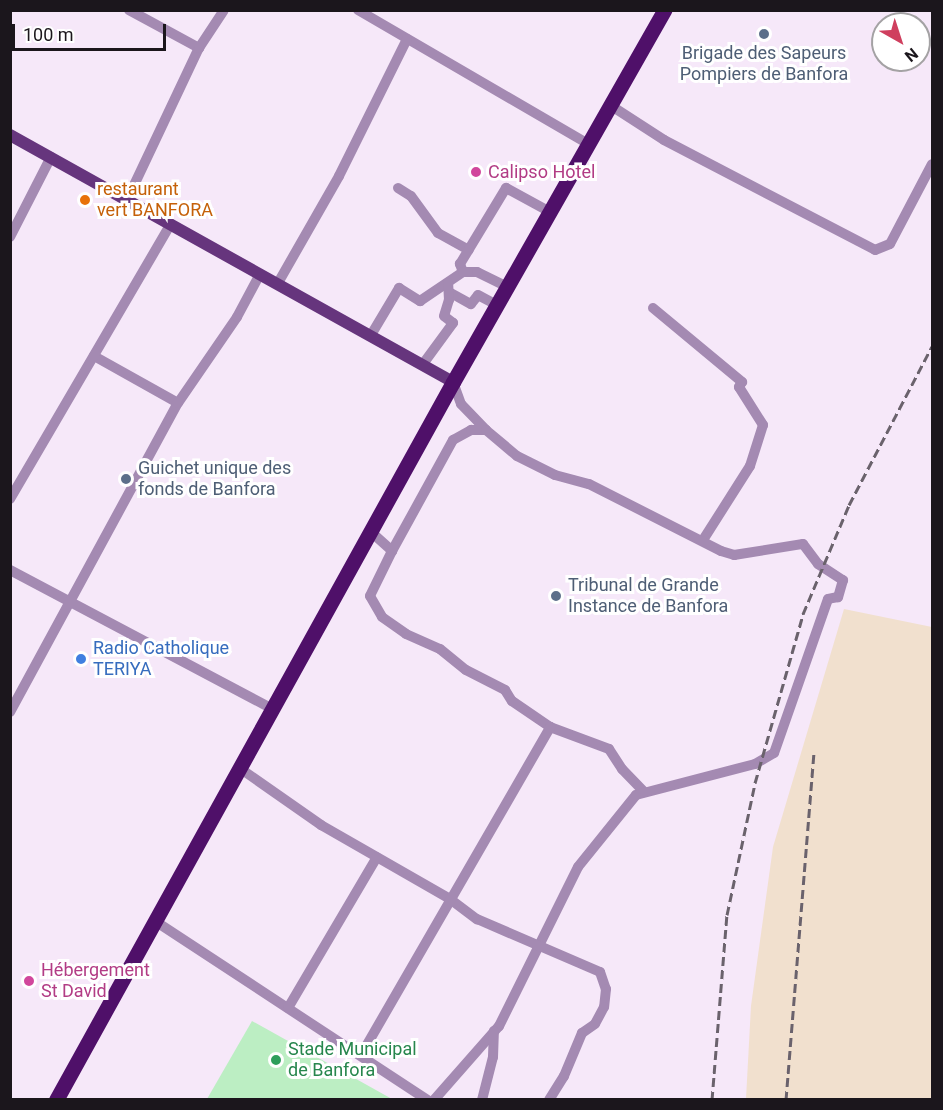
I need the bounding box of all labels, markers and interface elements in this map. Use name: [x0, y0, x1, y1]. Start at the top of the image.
scale bar: [15, 12, 170, 50]
north arrow: [871, 12, 931, 72]
text: 100 m: [23, 24, 74, 45]
marker: Brigade des Sapeurs Pompiers de Banfora: [757, 27, 771, 41]
place label: Brigade des Sapeurs Pompiers de Banfora: [680, 43, 848, 86]
text: N: [901, 44, 922, 66]
place label: Calipso Hotel: [488, 161, 595, 183]
marker: Calipso Hotel: [469, 165, 483, 179]
place label: restaurant vert BANFORA: [97, 179, 213, 222]
marker: restaurant vert BANFORA: [78, 193, 92, 207]
place label: Guichet unique des fonds de Banfora: [138, 458, 291, 500]
marker: Guichet unique des fonds de Banfora: [119, 472, 133, 486]
place label: Tribunal de Grande Instance de Banfora: [568, 575, 728, 618]
marker: Tribunal de Grande Instance de Banfora: [549, 589, 563, 603]
place label: Radio Catholique TERIYA: [93, 638, 229, 680]
marker: Radio Catholique TERIYA: [74, 652, 88, 666]
place label: Hébergement St David: [41, 960, 150, 1002]
marker: Hébergement St David: [22, 974, 36, 988]
place label: Stade Municipal de Banfora: [288, 1039, 417, 1082]
marker: Stade Municipal de Banfora: [269, 1053, 283, 1067]

